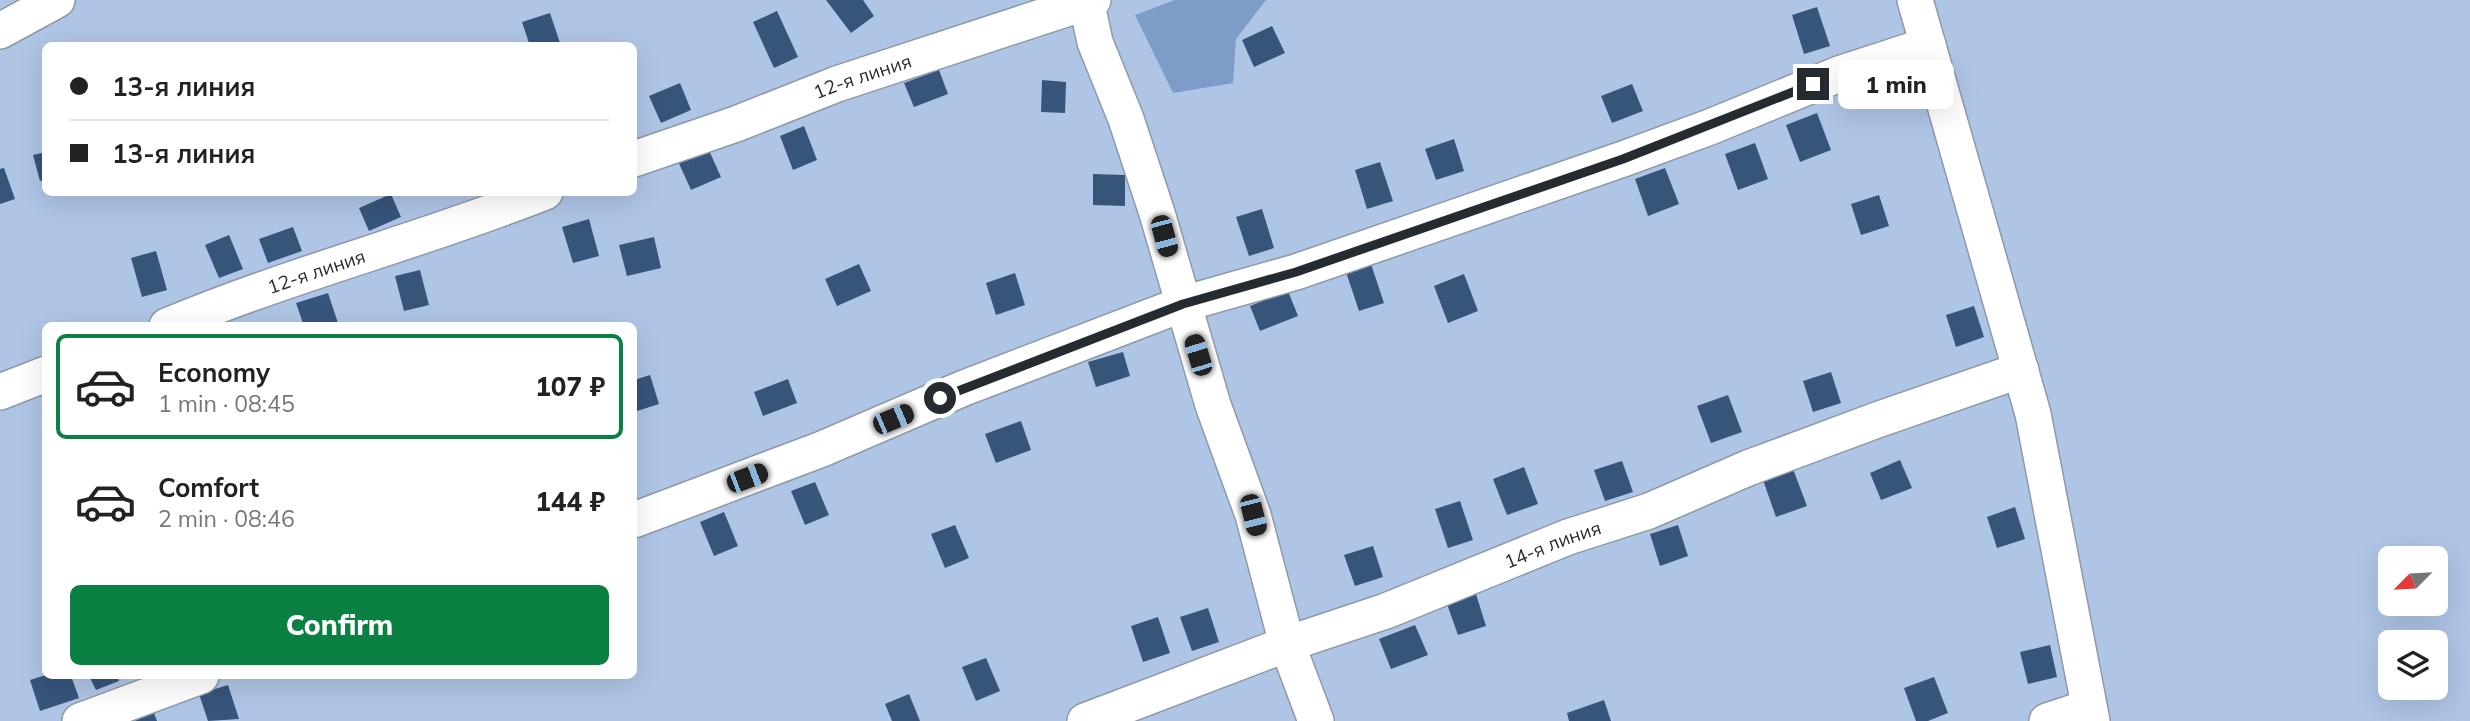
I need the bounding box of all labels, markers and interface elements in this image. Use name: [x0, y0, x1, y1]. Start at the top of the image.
street label: 12-я линия: [810, 48, 914, 104]
callout: 1 min: [1838, 60, 1953, 108]
route end: [1797, 68, 1829, 100]
text: 13-я линия: [112, 70, 255, 103]
text: 1 min: [1865, 70, 1927, 99]
text: 13-я линия: [112, 137, 255, 170]
car: [1149, 213, 1180, 259]
street label: 12-я линия: [264, 244, 368, 299]
car: [1182, 332, 1215, 378]
icon: car: [74, 355, 137, 418]
text: Economy: [158, 356, 270, 389]
text: 107 ₽: [535, 370, 605, 403]
route start: [924, 382, 956, 414]
text: 1 min · 08:45: [158, 389, 295, 418]
car: [870, 401, 917, 437]
car: [724, 461, 771, 495]
icon: car: [74, 470, 137, 533]
text: Comfort: [158, 471, 259, 504]
text: 144 ₽: [535, 485, 605, 518]
car: [1238, 492, 1269, 538]
text: 2 min · 08:46: [158, 504, 295, 533]
street label: 14-я линия: [1501, 515, 1604, 574]
north arrow: [2378, 546, 2448, 616]
map controls: [2378, 546, 2448, 700]
button: Confirm: [70, 585, 609, 665]
button: layers: [2378, 630, 2448, 700]

